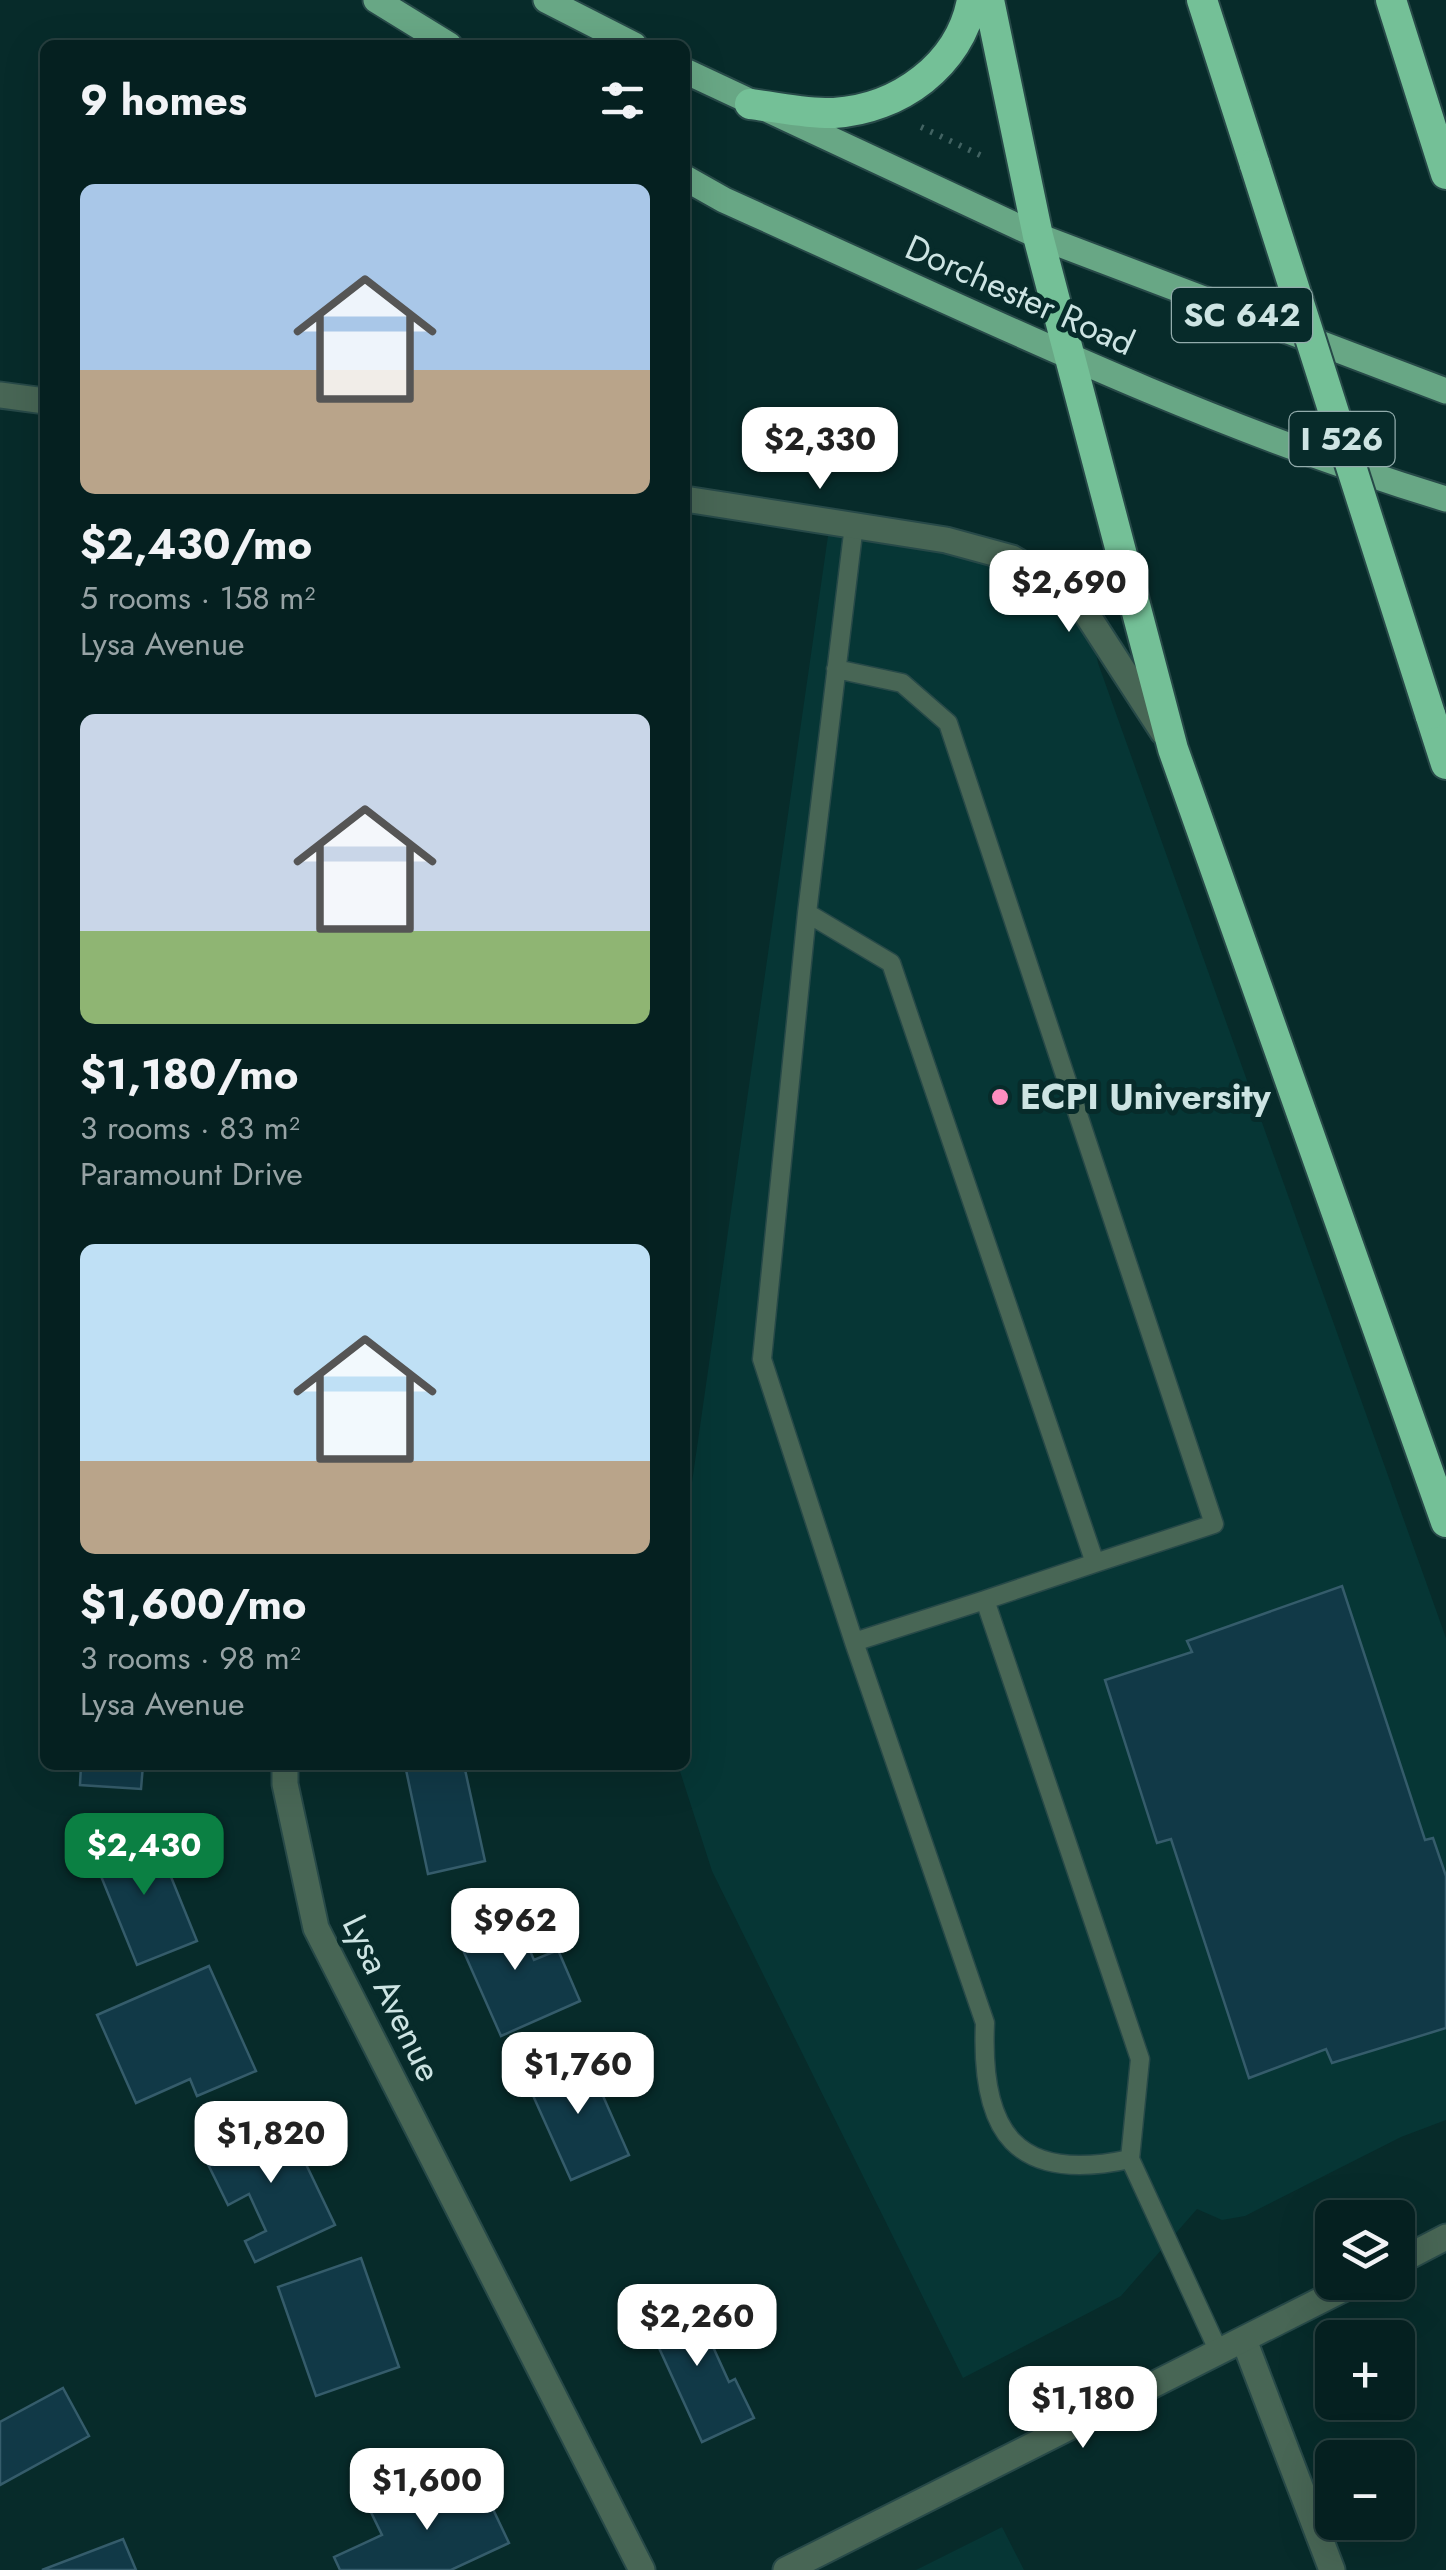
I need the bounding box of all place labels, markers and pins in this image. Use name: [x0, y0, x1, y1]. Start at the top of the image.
pin: $2,330: [739, 407, 901, 492]
pin: $2,690: [988, 550, 1150, 635]
place label: ECPI University: [1020, 1072, 1272, 1122]
marker: ECPI University: [989, 1086, 1011, 1108]
pin: $2,430: [63, 1813, 225, 1898]
pin: $962: [456, 1888, 574, 1973]
pin: $1,760: [497, 2032, 659, 2117]
pin: $1,820: [190, 2101, 352, 2186]
pin: $2,260: [616, 2284, 778, 2369]
pin: $1,180: [1002, 2366, 1164, 2451]
pin: $1,600: [346, 2448, 508, 2533]

